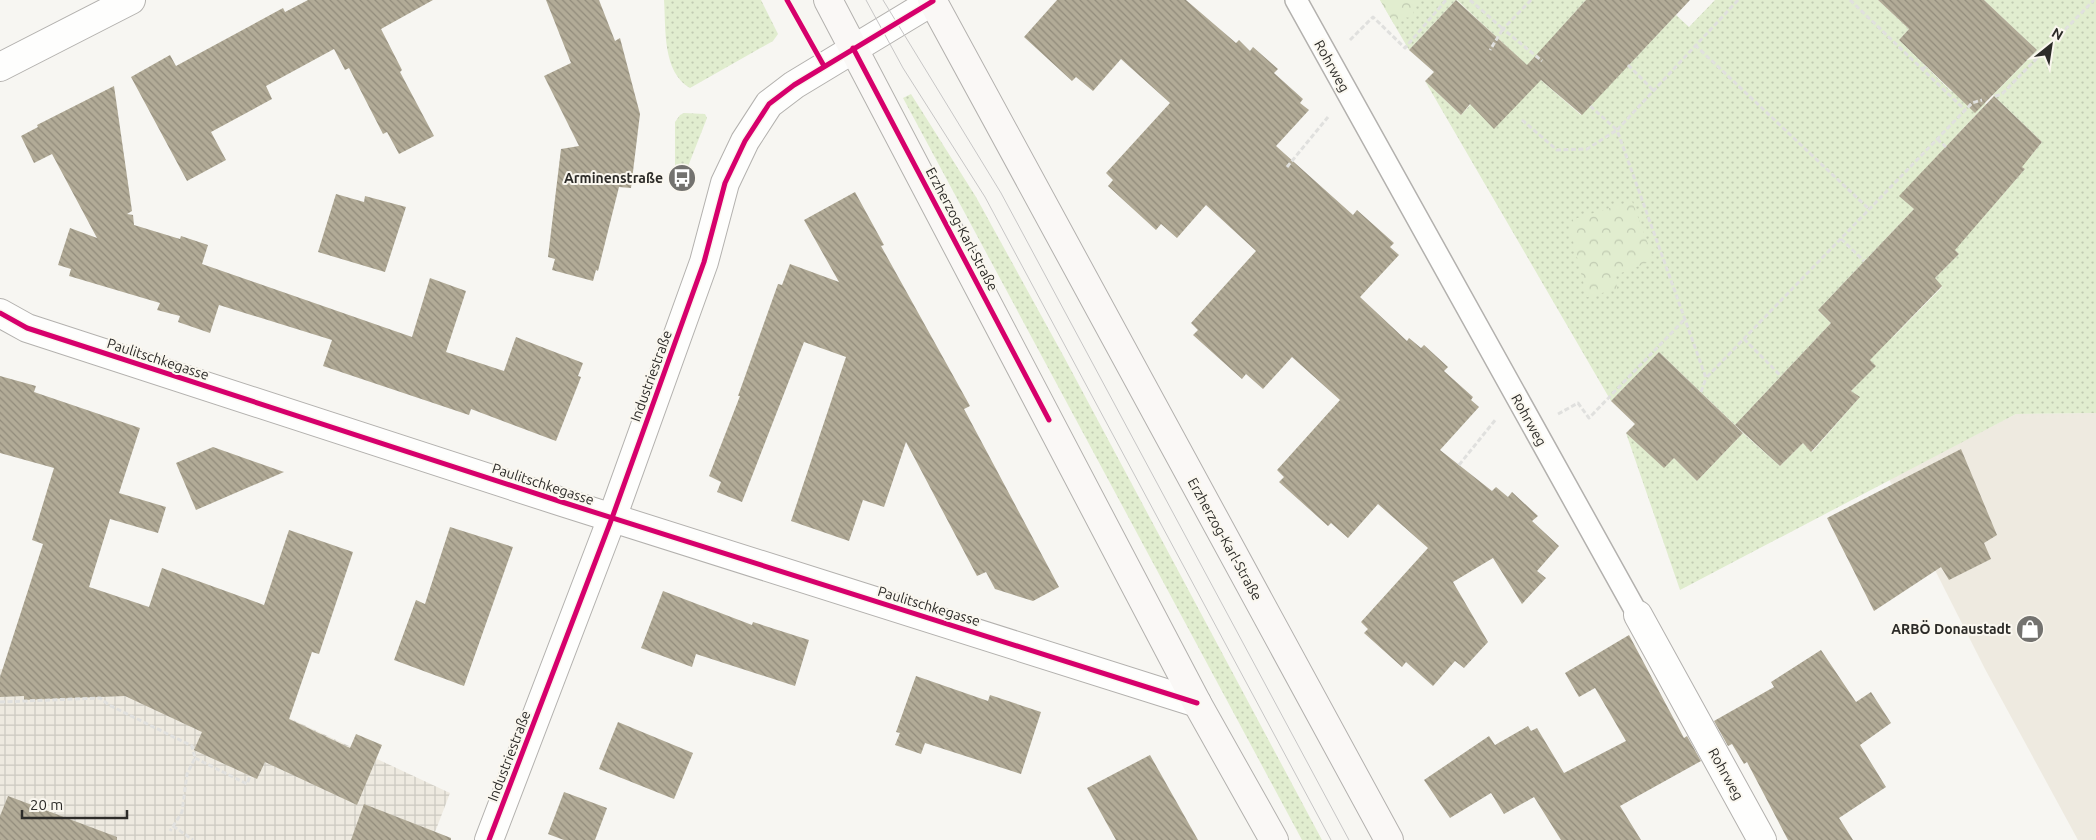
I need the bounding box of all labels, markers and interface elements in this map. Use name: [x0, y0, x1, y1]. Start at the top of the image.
north arrow: [2026, 20, 2076, 70]
text: N: [2049, 24, 2066, 43]
street label: Rohrweg: [1311, 37, 1353, 95]
bus stop icon: Arminenstraße: [667, 163, 697, 193]
street label: Erzherzog-Karl-Straße: [923, 165, 1001, 293]
place label: Arminenstraße: [564, 170, 663, 186]
street label: Industriestraße: [627, 328, 675, 424]
street label: Paulitschkegasse: [105, 335, 211, 383]
street label: Rohrweg: [1508, 391, 1550, 449]
street label: Paulitschkegasse: [490, 460, 596, 508]
street label: Erzherzog-Karl-Straße: [1185, 475, 1265, 603]
street label: Paulitschkegasse: [876, 583, 982, 629]
shop icon: ARBÖ Donaustadt: [2015, 614, 2045, 644]
place label: ARBÖ Donaustadt: [1891, 620, 2011, 637]
street label: Industriestraße: [484, 708, 534, 804]
street label: Rohrweg: [1705, 745, 1747, 803]
scale bar: [22, 788, 128, 820]
text: 20 m: [30, 796, 63, 813]

